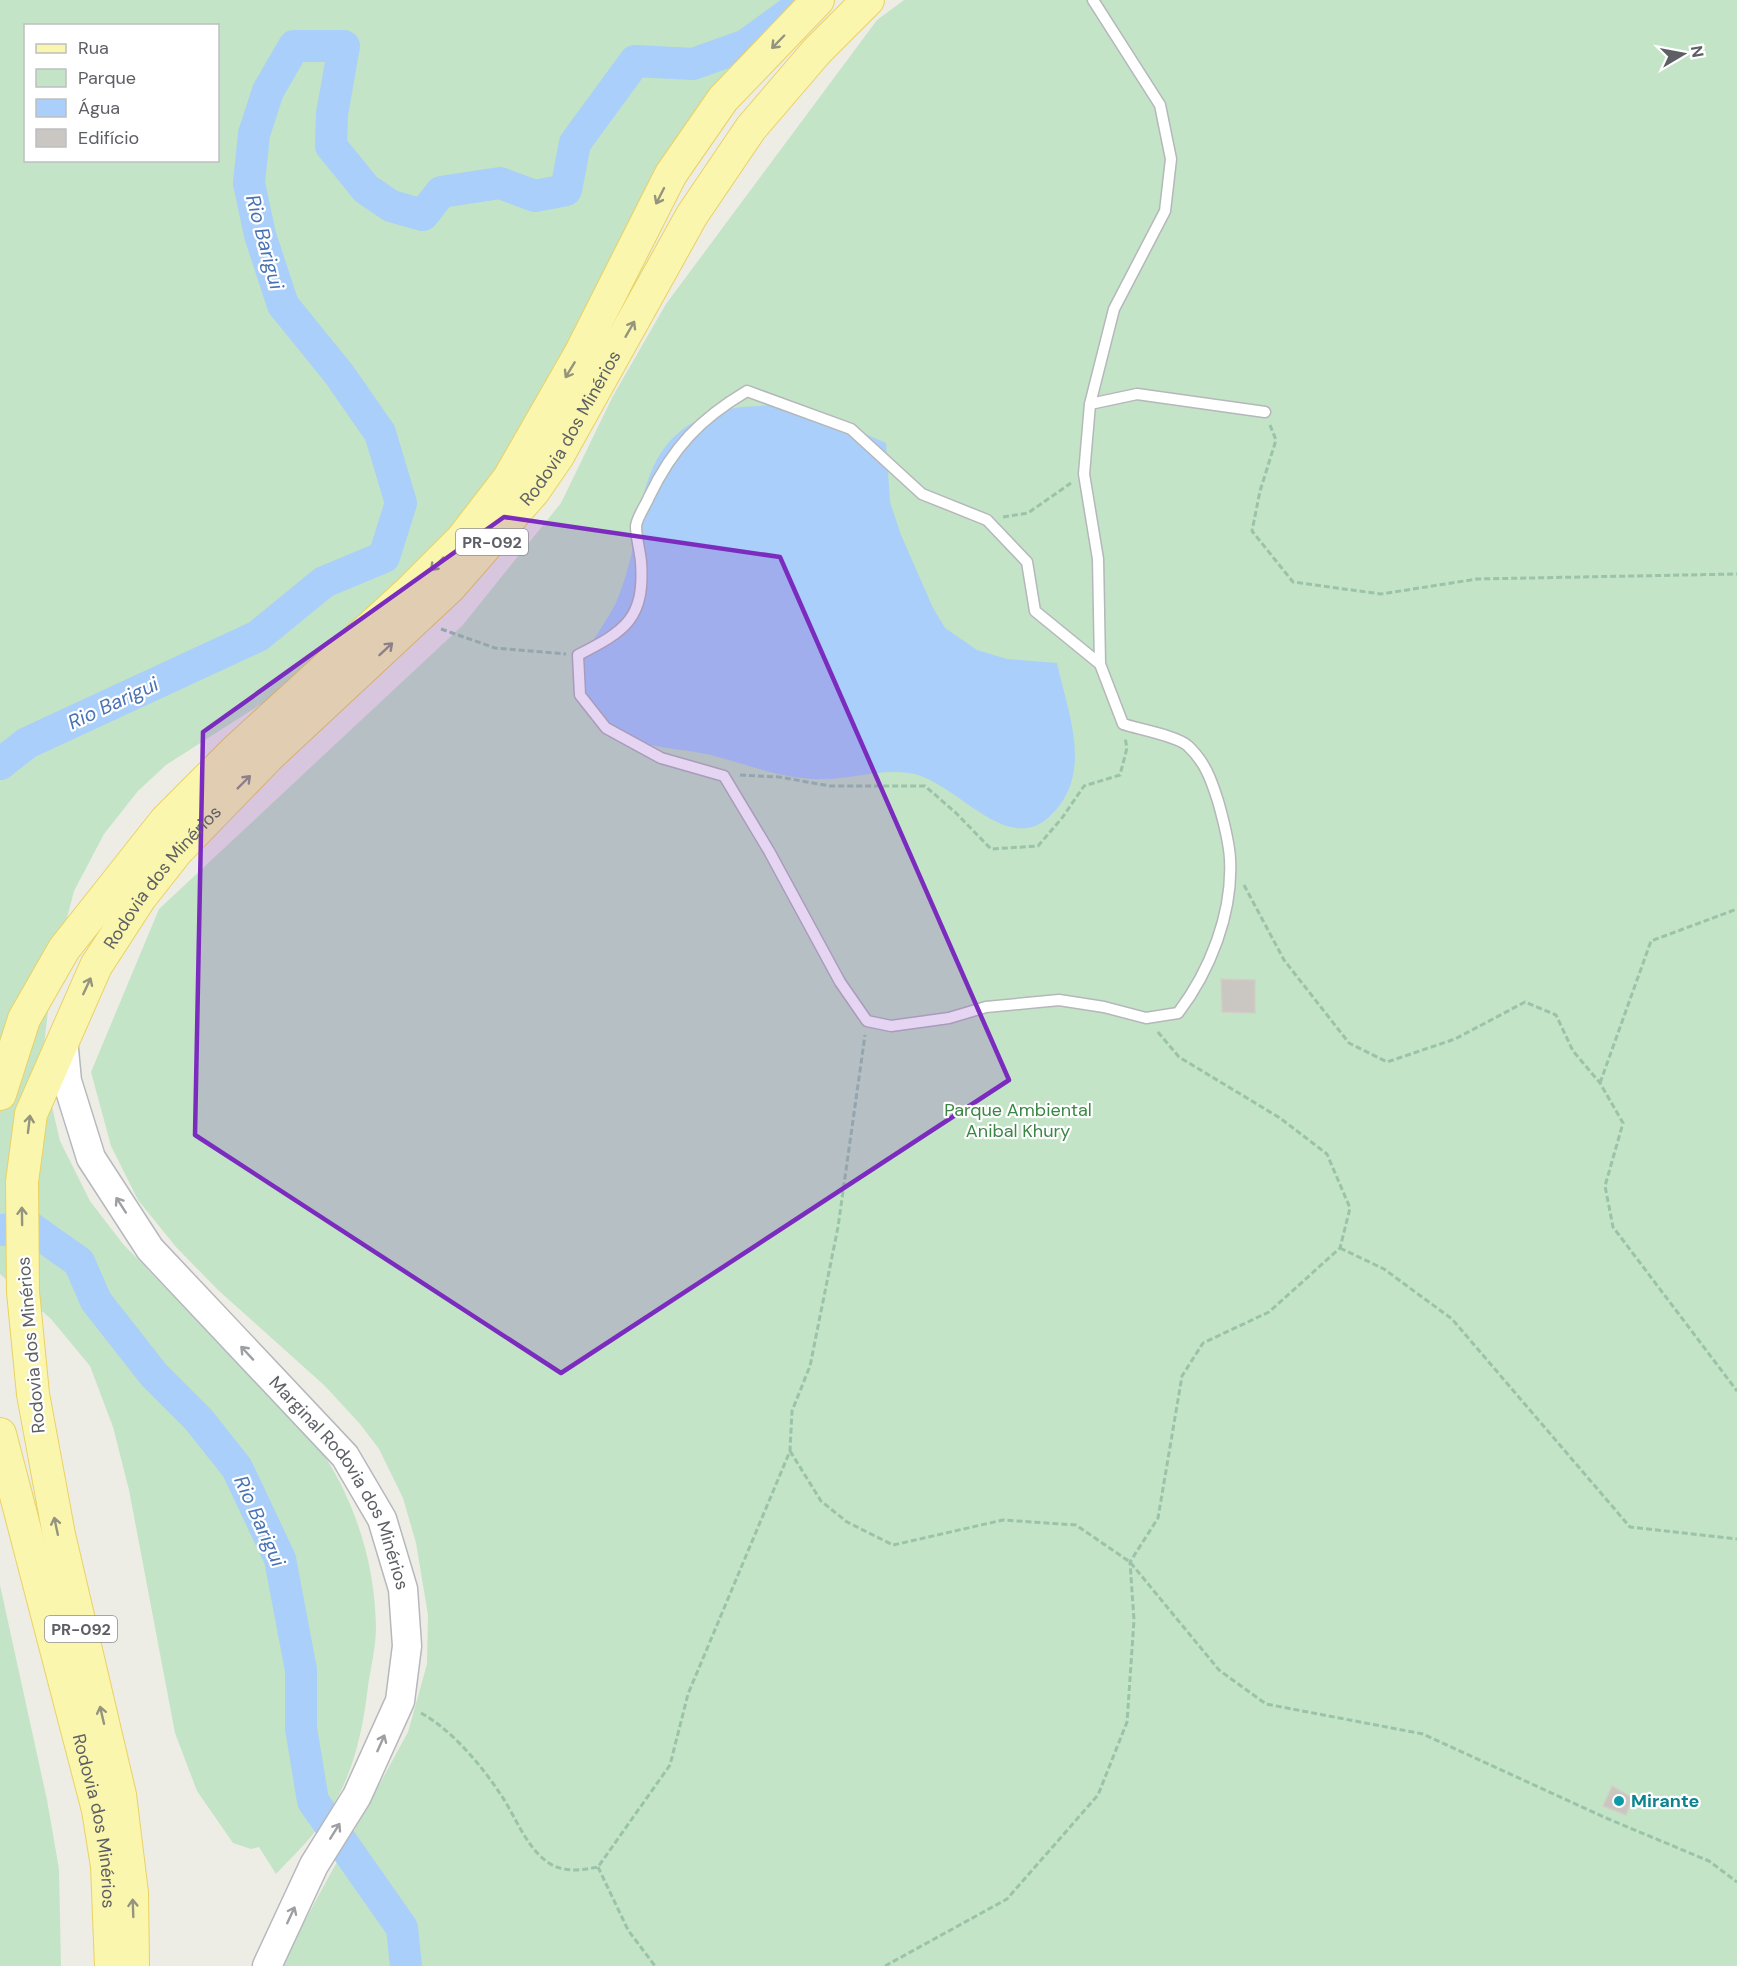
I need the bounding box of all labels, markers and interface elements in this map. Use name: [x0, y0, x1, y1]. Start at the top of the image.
legend: [24, 24, 219, 162]
north arrow: [1653, 24, 1713, 84]
one-way arrow: [770, 35, 785, 50]
text: Rua: [78, 36, 109, 60]
text: N: [1686, 44, 1709, 59]
text: Parque: [78, 66, 136, 90]
text: Água: [78, 96, 120, 120]
text: Edifício: [78, 126, 139, 150]
one-way arrow: [654, 187, 665, 205]
water label: Rio Barigui: [240, 192, 290, 293]
one-way arrow: [624, 321, 636, 338]
street label: Rodovia dos Minérios: [515, 346, 626, 511]
one-way arrow: [564, 361, 576, 378]
road number: PR-092: [456, 529, 528, 555]
one-way arrow: [430, 556, 445, 571]
one-way arrow: [378, 642, 393, 656]
water label: Rio Barigui: [64, 670, 164, 735]
one-way arrow: [236, 775, 251, 790]
street label: Rodovia dos Minérios: [98, 800, 227, 954]
one-way arrow: [82, 977, 94, 995]
park label: Parque Ambiental Anibal Khury: [944, 1098, 1092, 1143]
one-way arrow: [24, 1115, 35, 1135]
one-way arrow: [115, 1197, 127, 1214]
one-way arrow: [16, 1207, 28, 1227]
street label: Rodovia dos Minérios: [11, 1256, 51, 1434]
one-way arrow: [240, 1345, 255, 1360]
street label: Marginal Rodovia dos Minérios: [264, 1371, 415, 1593]
water label: Rio Barigui: [228, 1471, 292, 1572]
one-way arrow: [50, 1517, 62, 1536]
road number: PR-092: [45, 1616, 117, 1642]
one-way arrow: [95, 1706, 107, 1725]
street label: Rodovia dos Minérios: [67, 1731, 121, 1909]
one-way arrow: [376, 1734, 387, 1752]
place label: Mirante: [1631, 1789, 1699, 1813]
marker: Mirante: [1612, 1794, 1626, 1808]
one-way arrow: [329, 1822, 342, 1839]
one-way arrow: [127, 1898, 138, 1918]
one-way arrow: [285, 1907, 297, 1925]

